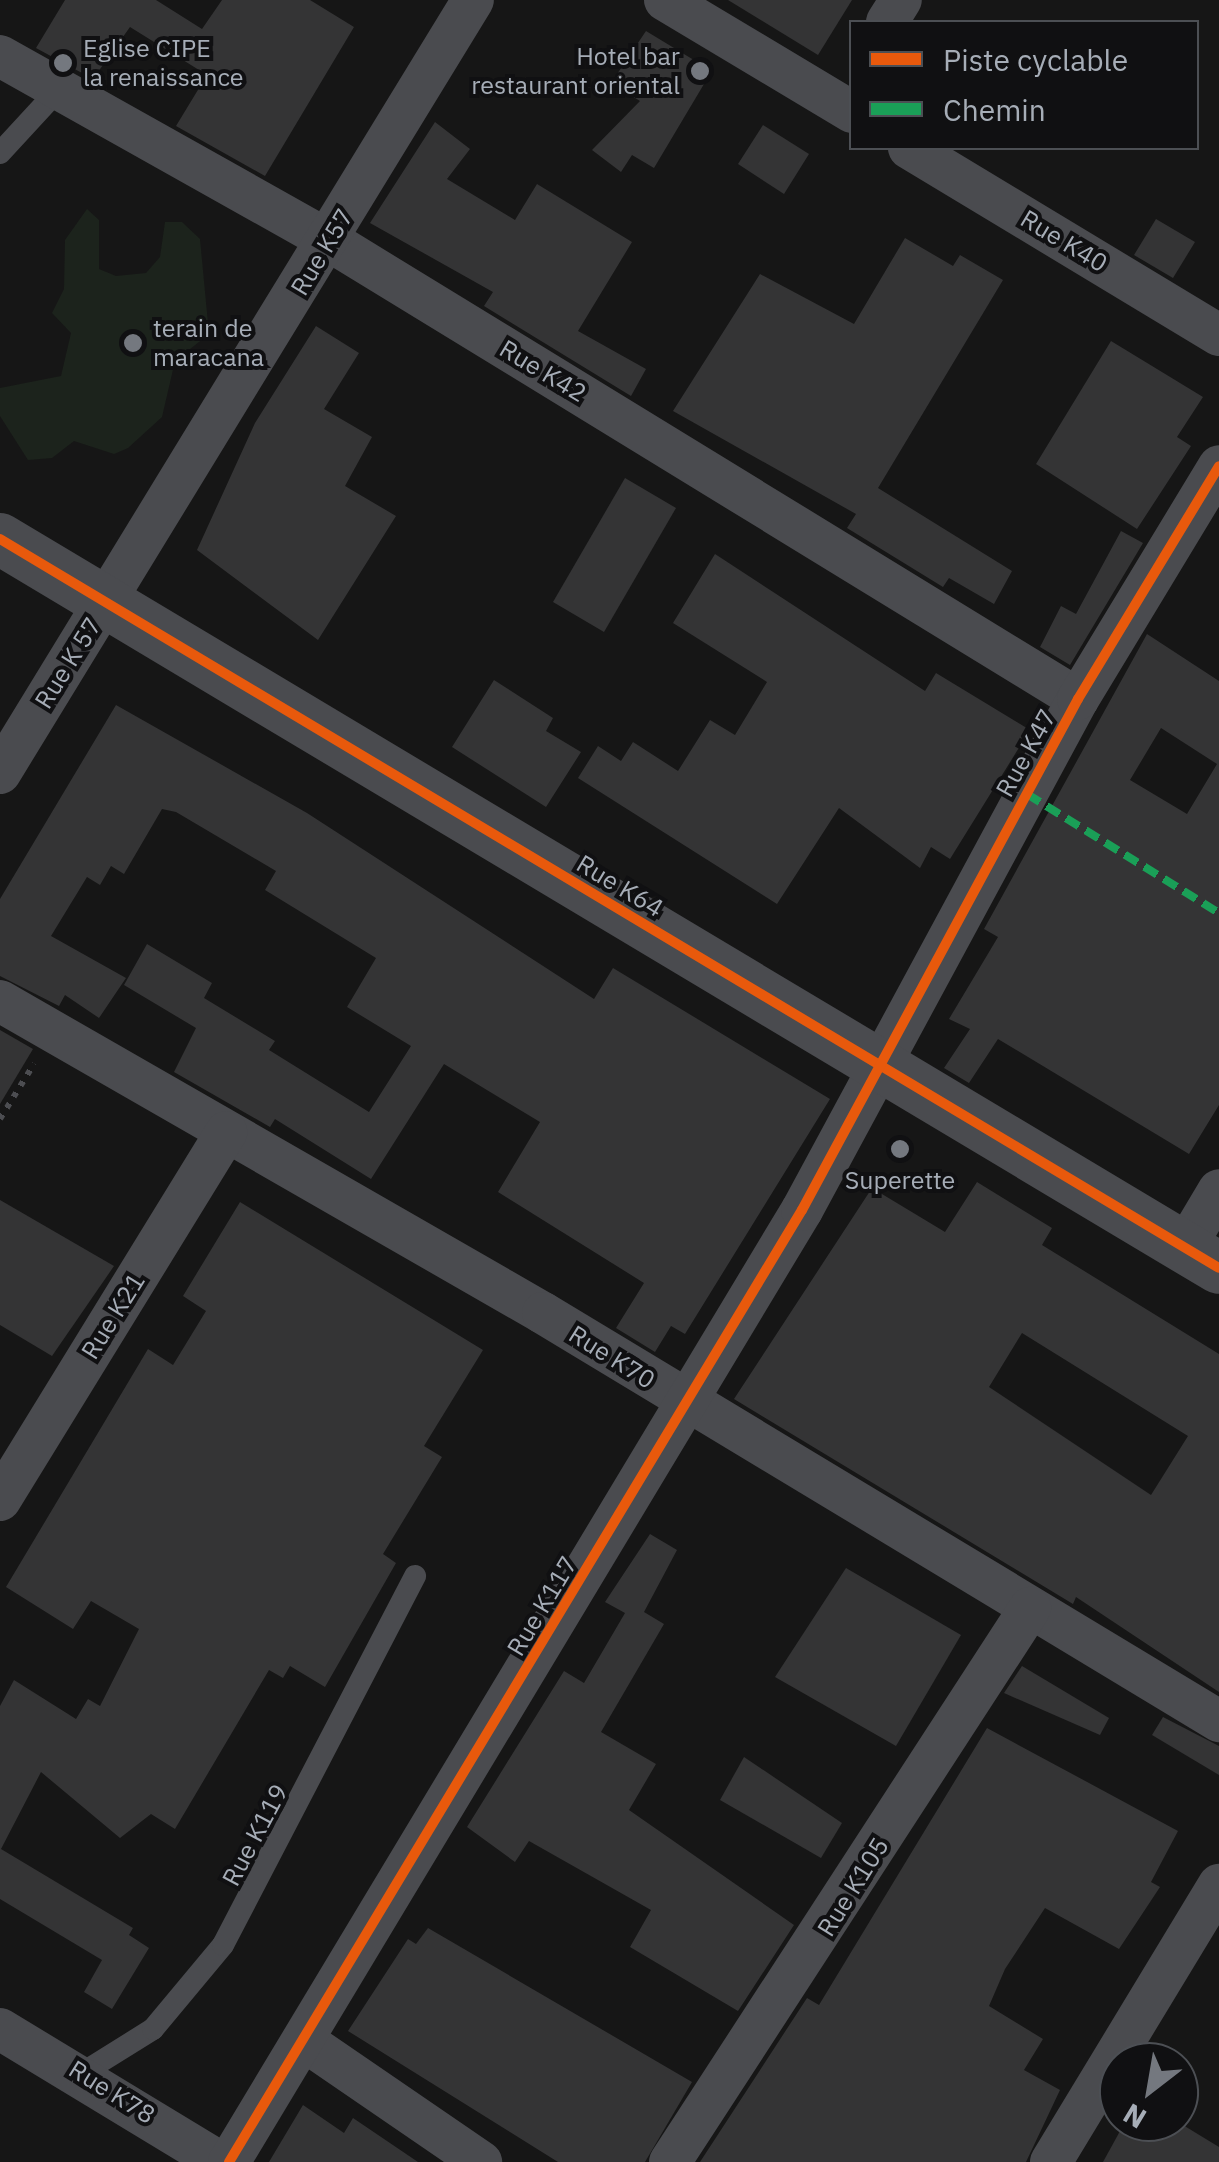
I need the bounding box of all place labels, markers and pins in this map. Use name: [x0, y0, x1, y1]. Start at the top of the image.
place label: Eglise CIPE la renaissance: [83, 34, 244, 93]
place label: Hotel bar restaurant oriental: [471, 42, 680, 101]
marker: Eglise CIPE la renaissance: [52, 52, 74, 74]
marker: Hotel bar restaurant oriental: [689, 60, 711, 82]
place label: terain de maracana: [153, 314, 264, 373]
marker: terain de maracana: [122, 332, 144, 354]
marker: Superette: [889, 1138, 911, 1160]
place label: Superette: [845, 1165, 955, 1195]

